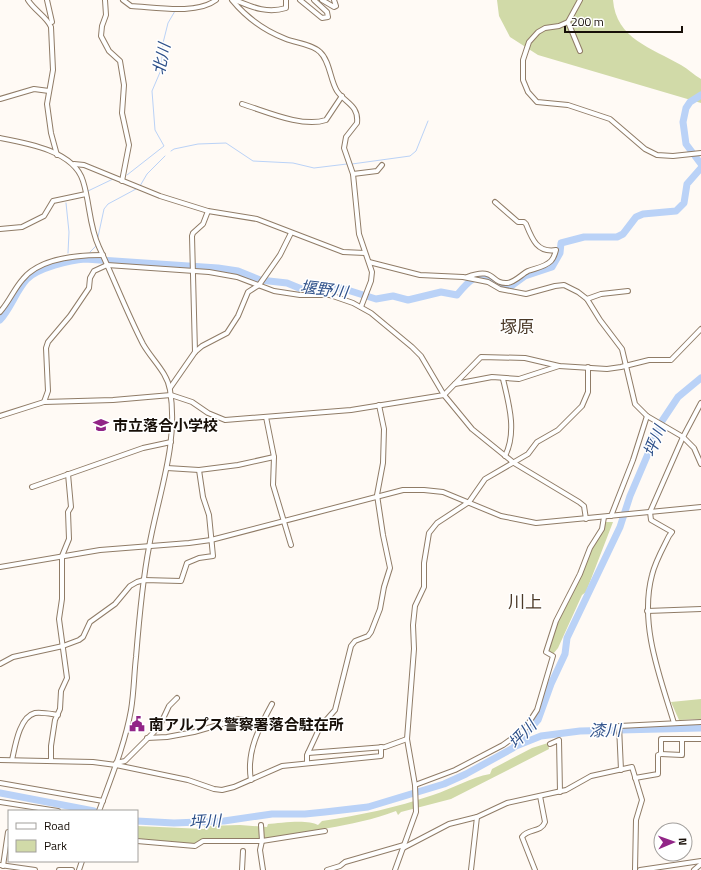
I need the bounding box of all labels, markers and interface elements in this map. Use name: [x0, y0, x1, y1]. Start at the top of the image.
scale bar: [565, 8, 682, 34]
text: 200 m: [571, 12, 604, 31]
water label: 北川: [146, 39, 176, 77]
water label: 堰野川: [299, 274, 351, 304]
district label: 塚原: [500, 314, 534, 340]
place label: 市立落合小学校: [113, 414, 218, 437]
school or university icon: 市立落合小学校: [92, 416, 110, 434]
water label: 坪川: [637, 420, 672, 460]
district label: 川上: [508, 589, 542, 615]
place label: 南アルプス警察署落合駐在所: [149, 713, 344, 736]
water label: 坪川: [502, 713, 543, 754]
public building icon: 南アルプス警察署落合駐在所: [128, 715, 146, 733]
water label: 漆川: [589, 718, 623, 742]
water label: 坪川: [188, 808, 224, 834]
legend: [8, 810, 138, 862]
text: Road: [44, 816, 70, 835]
north arrow: [653, 822, 693, 862]
text: Park: [44, 836, 67, 855]
text: N: [675, 838, 691, 846]

